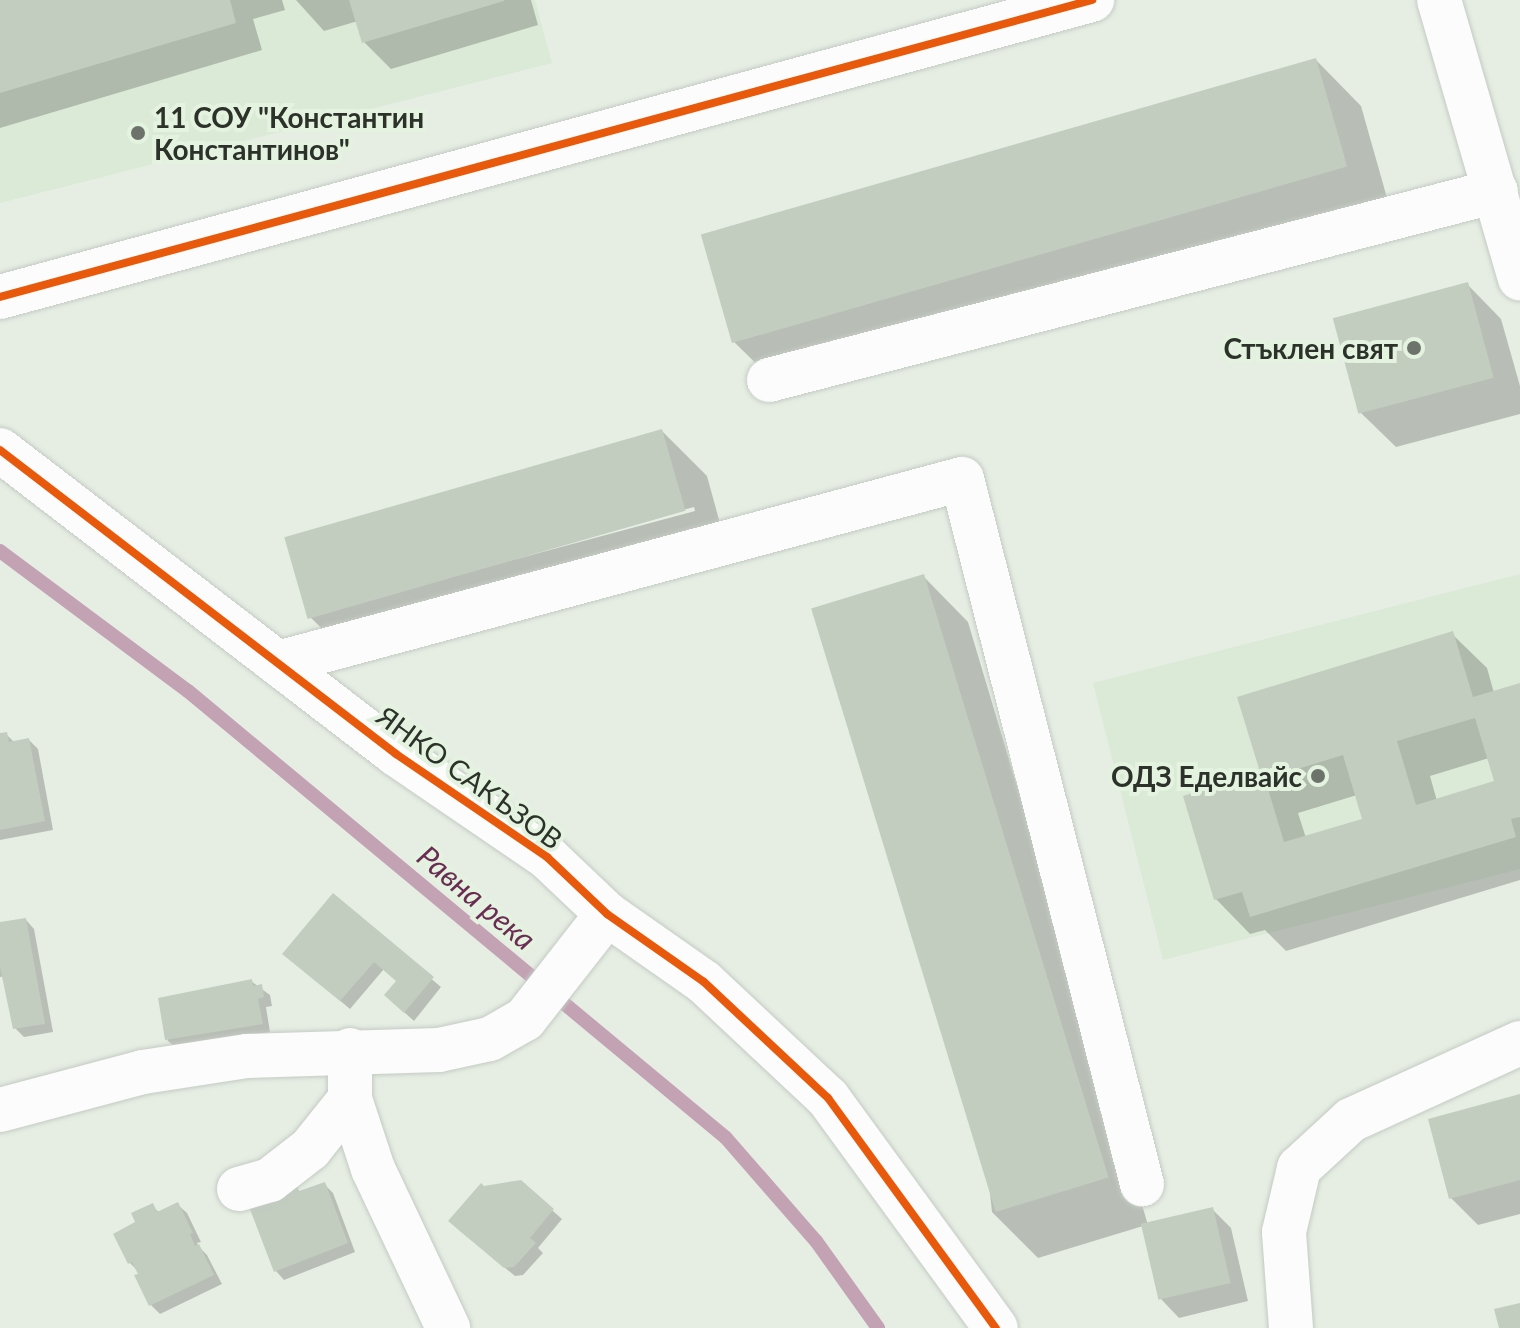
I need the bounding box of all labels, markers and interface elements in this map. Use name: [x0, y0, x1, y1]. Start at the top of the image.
place label: 11 СОУ "Константин Константинов": [154, 100, 424, 166]
marker: 11 СОУ "Константин Константинов": [129, 124, 147, 142]
place label: Стъклен свят: [1224, 331, 1398, 365]
marker: Стъклен свят: [1405, 339, 1423, 357]
street label: ЯНКО САКЪЗОВ: [371, 698, 569, 856]
place label: ОДЗ Еделвайс: [1111, 759, 1302, 793]
marker: ОДЗ Еделвайс: [1309, 767, 1327, 785]
water label: Равна река: [411, 837, 543, 957]

